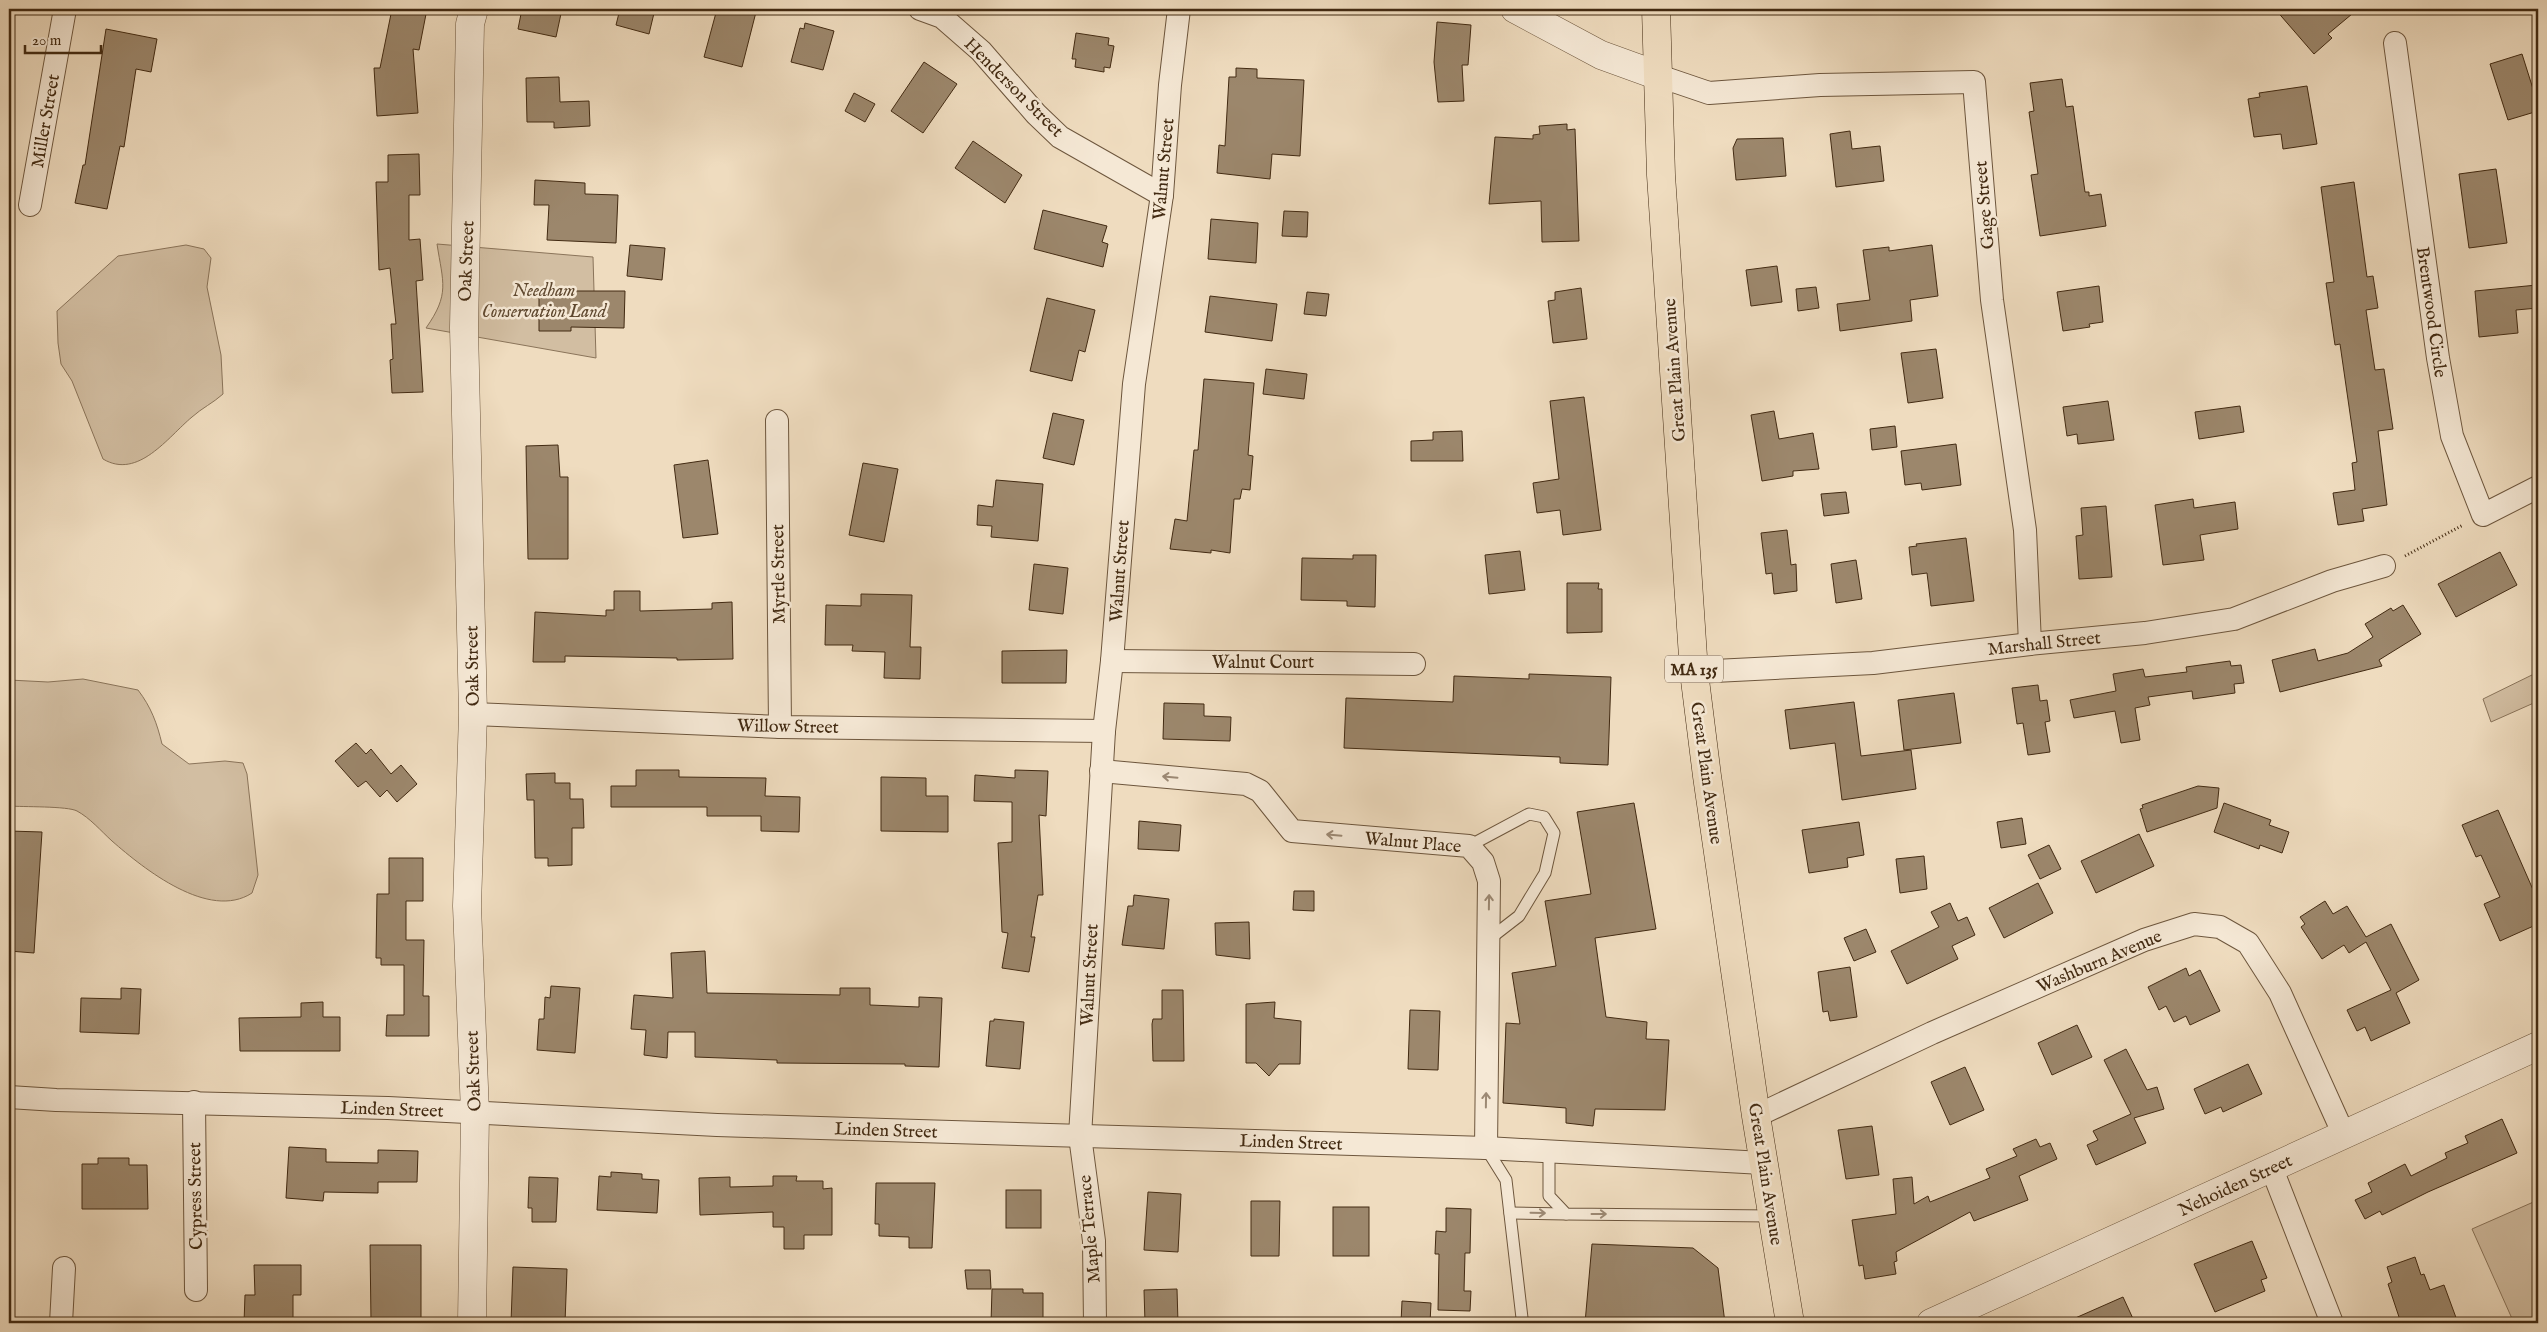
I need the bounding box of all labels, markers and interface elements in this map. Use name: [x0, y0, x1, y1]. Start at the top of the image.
scale bar: [25, 22, 101, 54]
text: 20 m: [32, 31, 62, 50]
street label: Henderson Street: [958, 33, 1068, 143]
street label: Miller Street: [27, 72, 66, 170]
street label: Walnut Street: [1149, 117, 1180, 221]
street label: Gage Street: [1970, 160, 2001, 250]
street label: Oak Street: [455, 220, 480, 302]
street label: Brentwood Circle: [2410, 245, 2451, 379]
park label: Needham Conservation Land: [482, 280, 608, 324]
street label: Great Plain Avenue: [1659, 298, 1692, 442]
street label: Walnut Street: [1105, 519, 1136, 623]
street label: Myrtle Street: [767, 524, 792, 624]
street label: Oak Street: [461, 625, 486, 707]
street label: Marshall Street: [1987, 627, 2102, 662]
street label: Walnut Court: [1212, 652, 1314, 675]
road number: MA 135: [1665, 656, 1723, 682]
street label: Great Plain Avenue: [1684, 701, 1727, 846]
street label: Willow Street: [737, 715, 839, 740]
one-way arrow: [1162, 772, 1178, 782]
street label: Walnut Place: [1364, 828, 1462, 859]
one-way arrow: [1327, 830, 1343, 840]
one-way arrow: [1484, 894, 1494, 910]
street label: Walnut Street: [1076, 923, 1105, 1027]
street label: Washburn Avenue: [2034, 926, 2166, 999]
street label: Oak Street: [462, 1030, 487, 1112]
one-way arrow: [1481, 1092, 1491, 1108]
street label: Linden Street: [340, 1097, 444, 1124]
street label: Great Plain Avenue: [1742, 1102, 1787, 1247]
street label: Linden Street: [834, 1118, 938, 1145]
street label: Linden Street: [1239, 1130, 1343, 1157]
street label: Cypress Street: [184, 1142, 209, 1250]
street label: Nehoiden Street: [2175, 1150, 2296, 1223]
street label: Maple Terrace: [1074, 1174, 1107, 1284]
one-way arrow: [1530, 1209, 1546, 1218]
one-way arrow: [1591, 1209, 1607, 1219]

